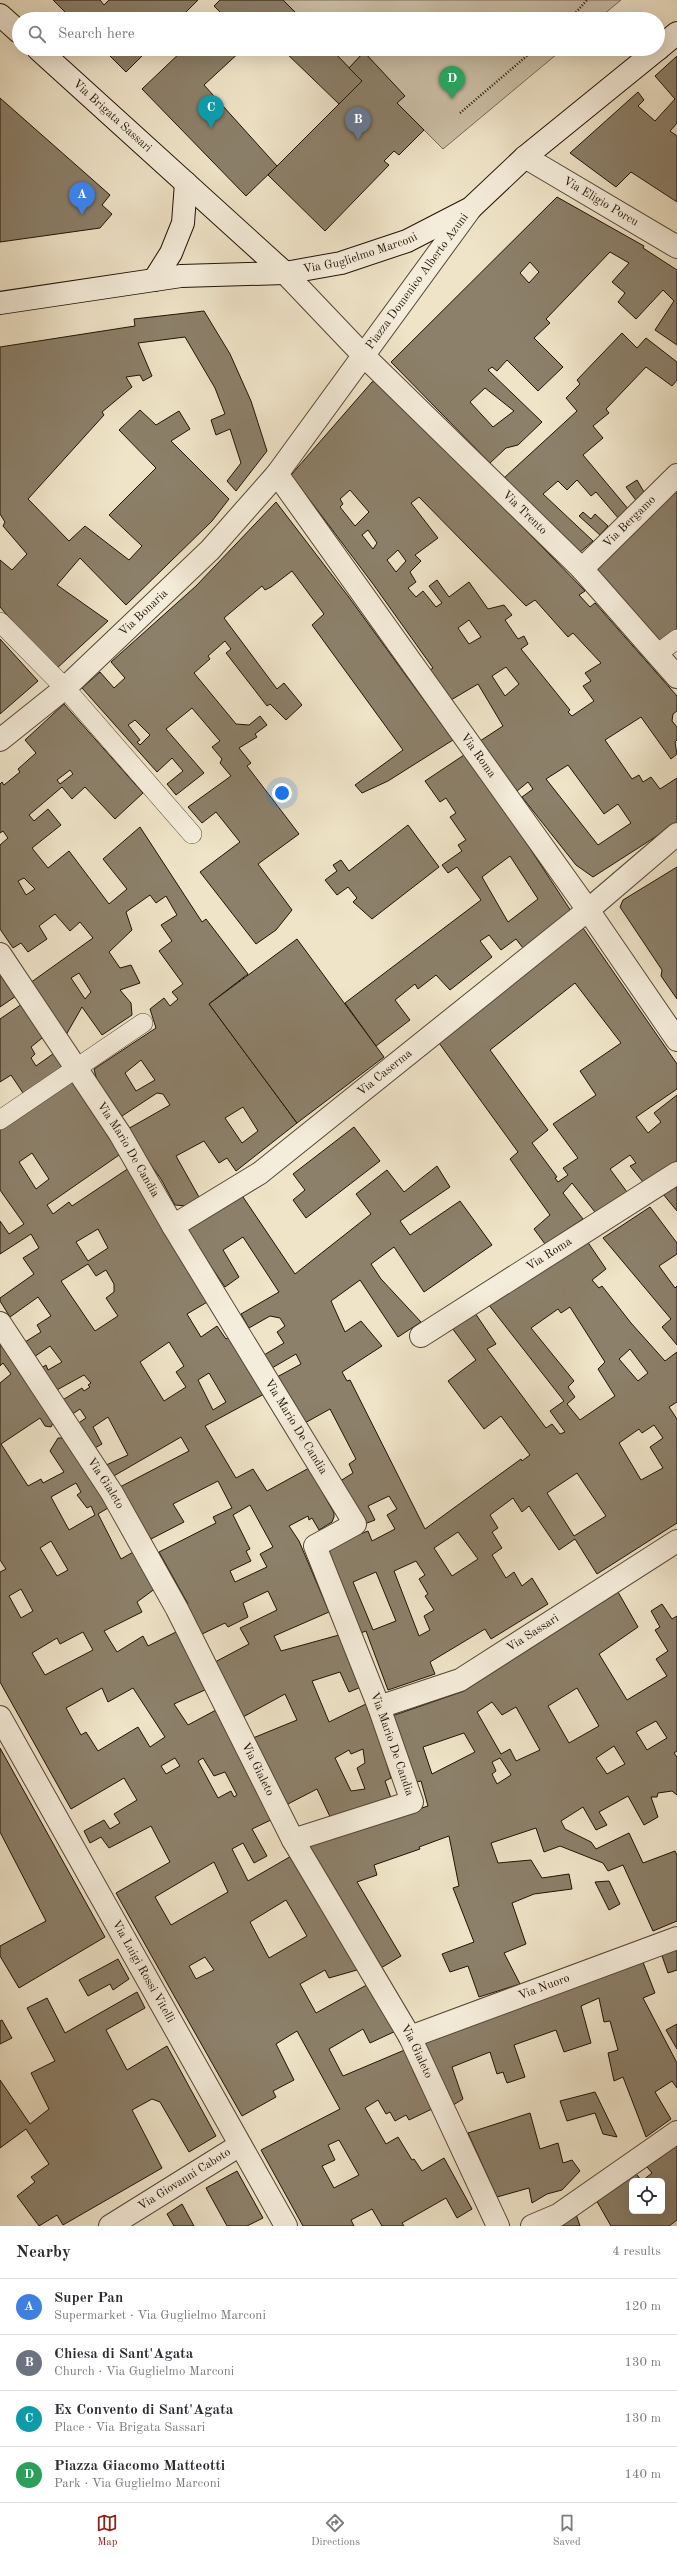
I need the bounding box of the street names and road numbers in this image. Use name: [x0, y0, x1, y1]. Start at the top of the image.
street label: Via Brigata Sassari: [70, 78, 154, 155]
street label: Via Eligio Porcu: [561, 175, 641, 229]
street label: Piazza Domenico Alberto Azuni: [364, 211, 471, 352]
street label: Via Guglielmo Marconi: [302, 231, 419, 276]
street label: Via Trento: [500, 489, 549, 537]
street label: Via Bergamo: [601, 494, 658, 550]
street label: Via Bonaria: [117, 587, 170, 639]
street label: Via Roma: [458, 731, 498, 780]
street label: Via Caserma: [355, 1047, 415, 1098]
street label: Via Mario De Candia: [95, 1100, 161, 1200]
street label: Via Roma: [524, 1235, 574, 1273]
street label: Via Mario De Candia: [262, 1377, 329, 1477]
street label: Via Gialeto: [85, 1456, 126, 1511]
street label: Via Sassari: [505, 1612, 561, 1654]
street label: Via Mario De Candia: [368, 1691, 416, 1798]
street label: Via Gialeto: [239, 1741, 276, 1798]
street label: Via Luigi Rossi Vitelli: [110, 1918, 176, 2025]
street label: Via Nuoro: [517, 1972, 571, 2002]
street label: Via Gialeto: [398, 2023, 434, 2080]
street label: Via Giovanni Caboto: [136, 2146, 233, 2213]

